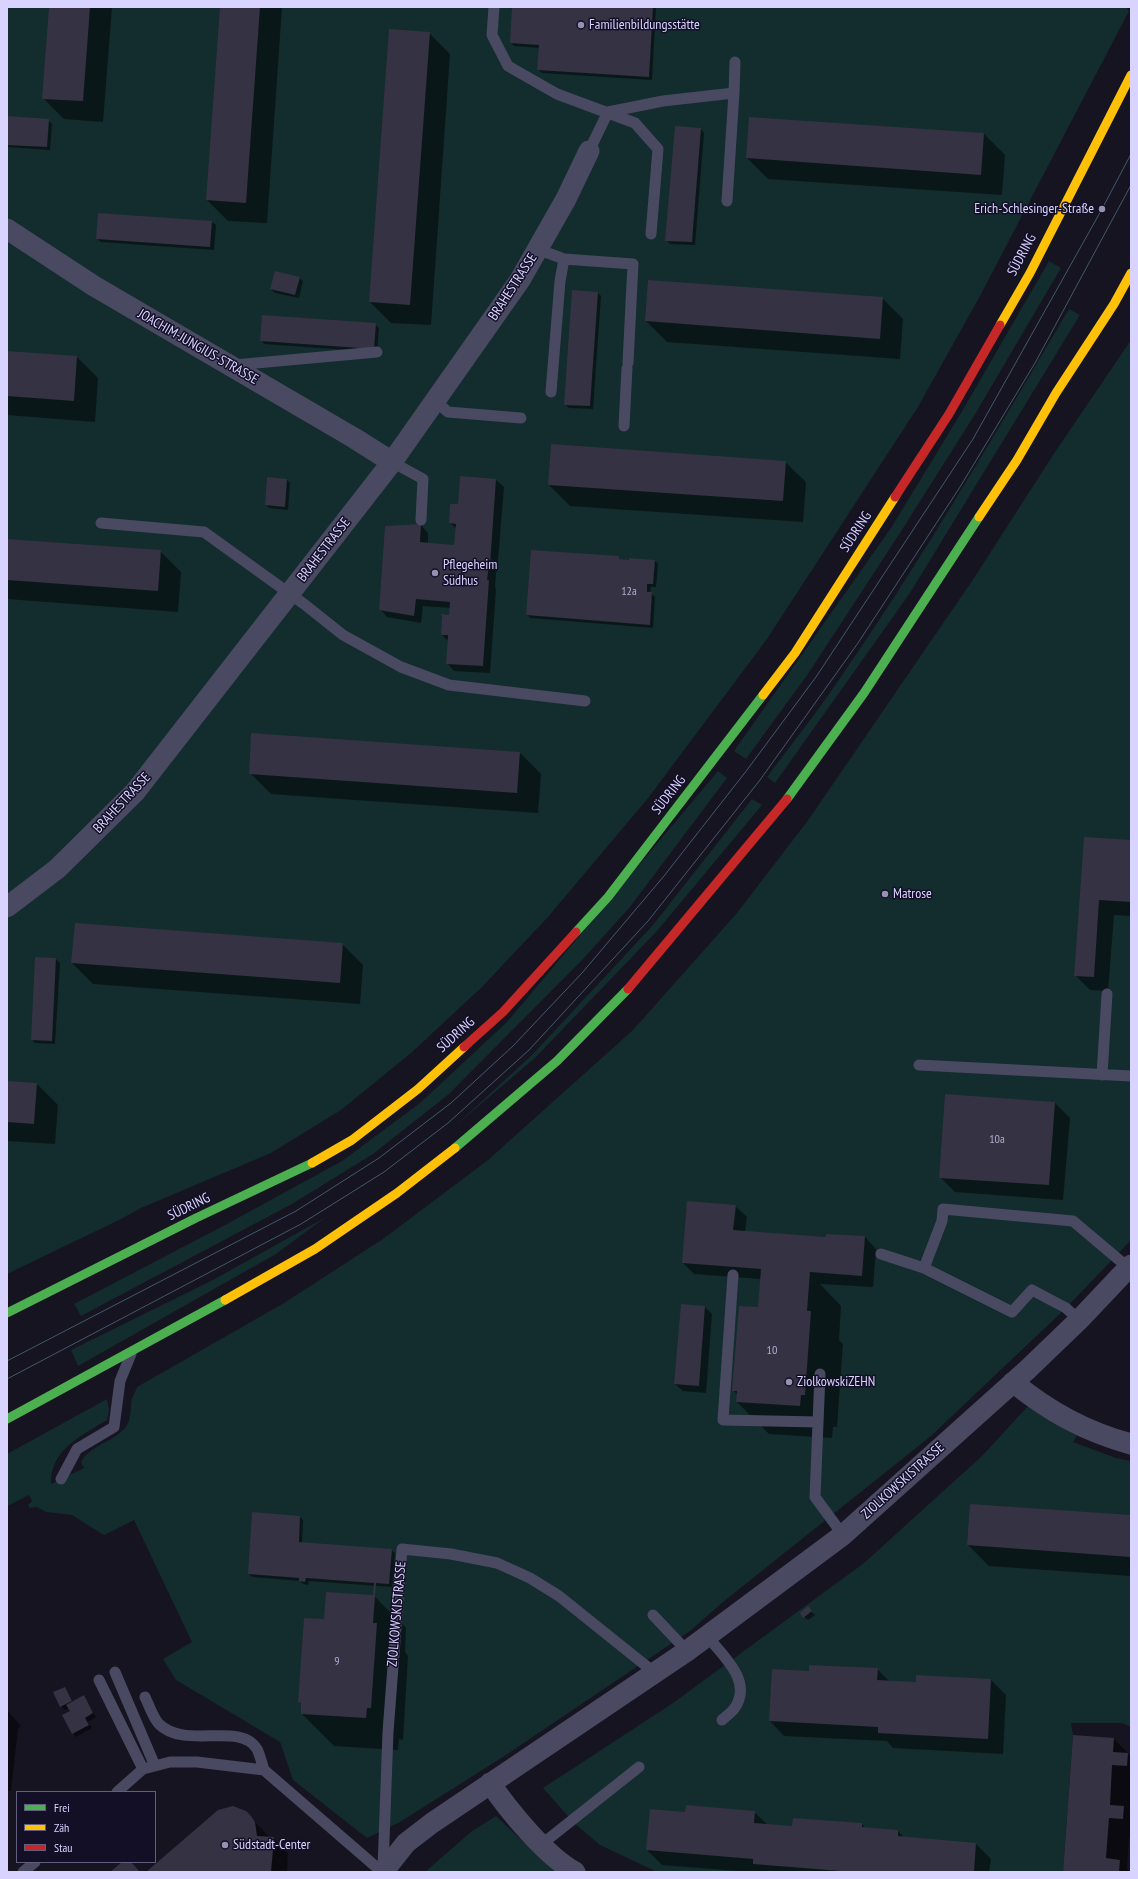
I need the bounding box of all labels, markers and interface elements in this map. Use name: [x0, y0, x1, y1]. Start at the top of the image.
place label: Familienbildungsstätte: [589, 17, 700, 33]
marker: Familienbildungsstätte: [576, 20, 586, 30]
place label: Erich-Schlesinger-Straße: [974, 201, 1094, 217]
marker: Erich-Schlesinger-Straße: [1097, 204, 1107, 214]
street label: SÜDRING: [1004, 231, 1040, 279]
street label: BRAHESTRASSE: [485, 250, 541, 324]
street label: JOACHIM-JUNGIUS-STRASSE: [135, 306, 261, 388]
street label: SÜDRING: [837, 509, 875, 555]
street label: BRAHESTRASSE: [294, 515, 354, 585]
place label: Pflegeheim Südhus: [443, 557, 497, 590]
marker: Pflegeheim Südhus: [430, 568, 440, 578]
house number: 12a: [621, 585, 637, 599]
street label: BRAHESTRASSE: [90, 769, 154, 837]
street label: SÜDRING: [649, 772, 689, 818]
place label: Matrose: [893, 886, 932, 902]
marker: Matrose: [880, 889, 890, 899]
street label: SÜDRING: [434, 1014, 478, 1056]
house number: 10a: [989, 1133, 1005, 1147]
street label: SÜDRING: [165, 1190, 213, 1224]
house number: 10: [767, 1344, 777, 1358]
place label: ZiolkowskiZEHN: [797, 1374, 875, 1390]
marker: ZiolkowskiZEHN: [784, 1377, 794, 1387]
street label: ZIOLKOWSKISTRASSE: [858, 1439, 948, 1523]
street label: ZIOLKOWSKISTRASSE: [384, 1561, 410, 1667]
house number: 9: [334, 1655, 340, 1669]
legend: [16, 1791, 156, 1863]
text: Frei: [54, 1800, 70, 1815]
text: Zäh: [54, 1820, 69, 1835]
place label: Südstadt-Center: [233, 1837, 310, 1853]
text: Stau: [54, 1840, 72, 1855]
marker: Südstadt-Center: [220, 1840, 230, 1850]

